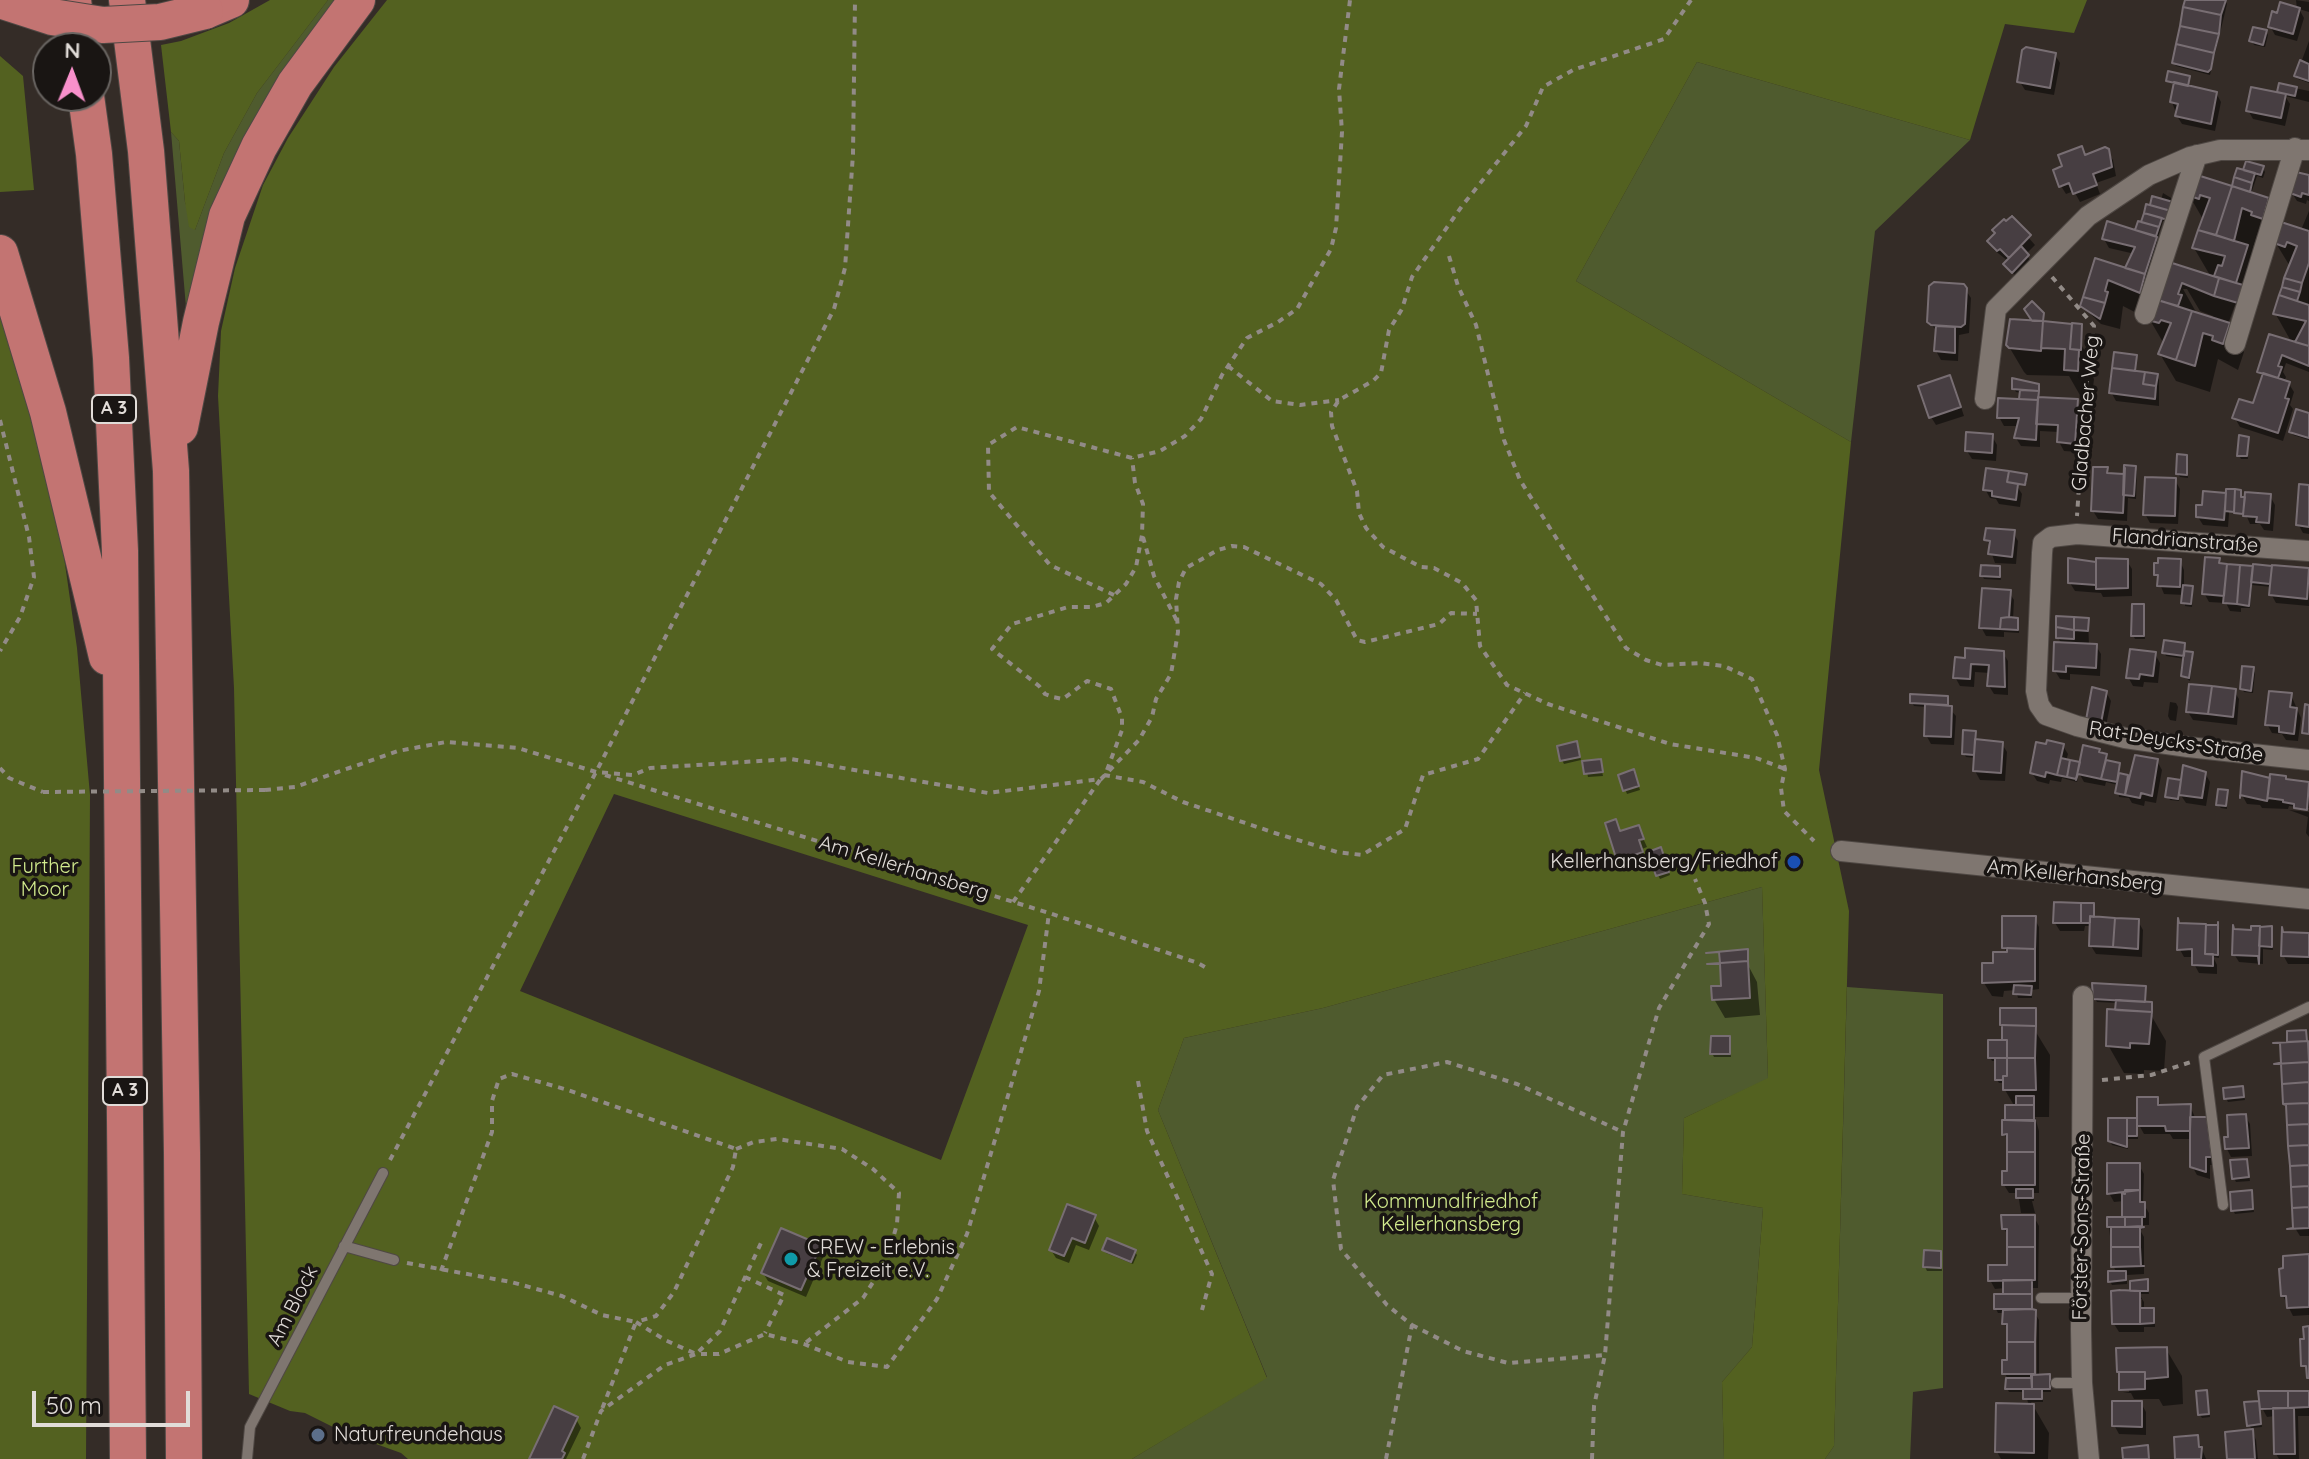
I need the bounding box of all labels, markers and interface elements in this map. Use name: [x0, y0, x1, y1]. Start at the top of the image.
north arrow: [32, 32, 112, 112]
text: N: [64, 36, 81, 64]
street label: Gladbacher Weg: [2067, 334, 2105, 492]
road number: A 3: [92, 395, 136, 423]
street label: Flandrianstraße: [2111, 524, 2259, 558]
street label: Rat-Deycks-Straße: [2087, 716, 2265, 768]
street label: Am Kellerhansberg: [816, 831, 992, 905]
place label: Kellerhansberg/Friedhof: [1550, 850, 1778, 874]
marker: Kellerhansberg/Friedhof: [1785, 853, 1803, 871]
park label: Further Moor: [11, 855, 79, 902]
street label: Am Kellerhansberg: [1986, 855, 2164, 897]
road number: A 3: [103, 1077, 147, 1105]
street label: Förster-Sons-Straße: [2068, 1133, 2096, 1321]
park label: Kommunalfriedhof Kellerhansberg: [1364, 1190, 1538, 1237]
place label: CREW - Erlebnis & Freizeit e.V.: [807, 1236, 955, 1283]
marker: CREW - Erlebnis & Freizeit e.V.: [782, 1250, 800, 1268]
street label: Am Block: [263, 1262, 323, 1350]
scale bar: [36, 1375, 194, 1425]
text: 50 m: [46, 1390, 102, 1420]
place label: Naturfreundehaus: [334, 1423, 503, 1447]
marker: Naturfreundehaus: [309, 1426, 327, 1444]

